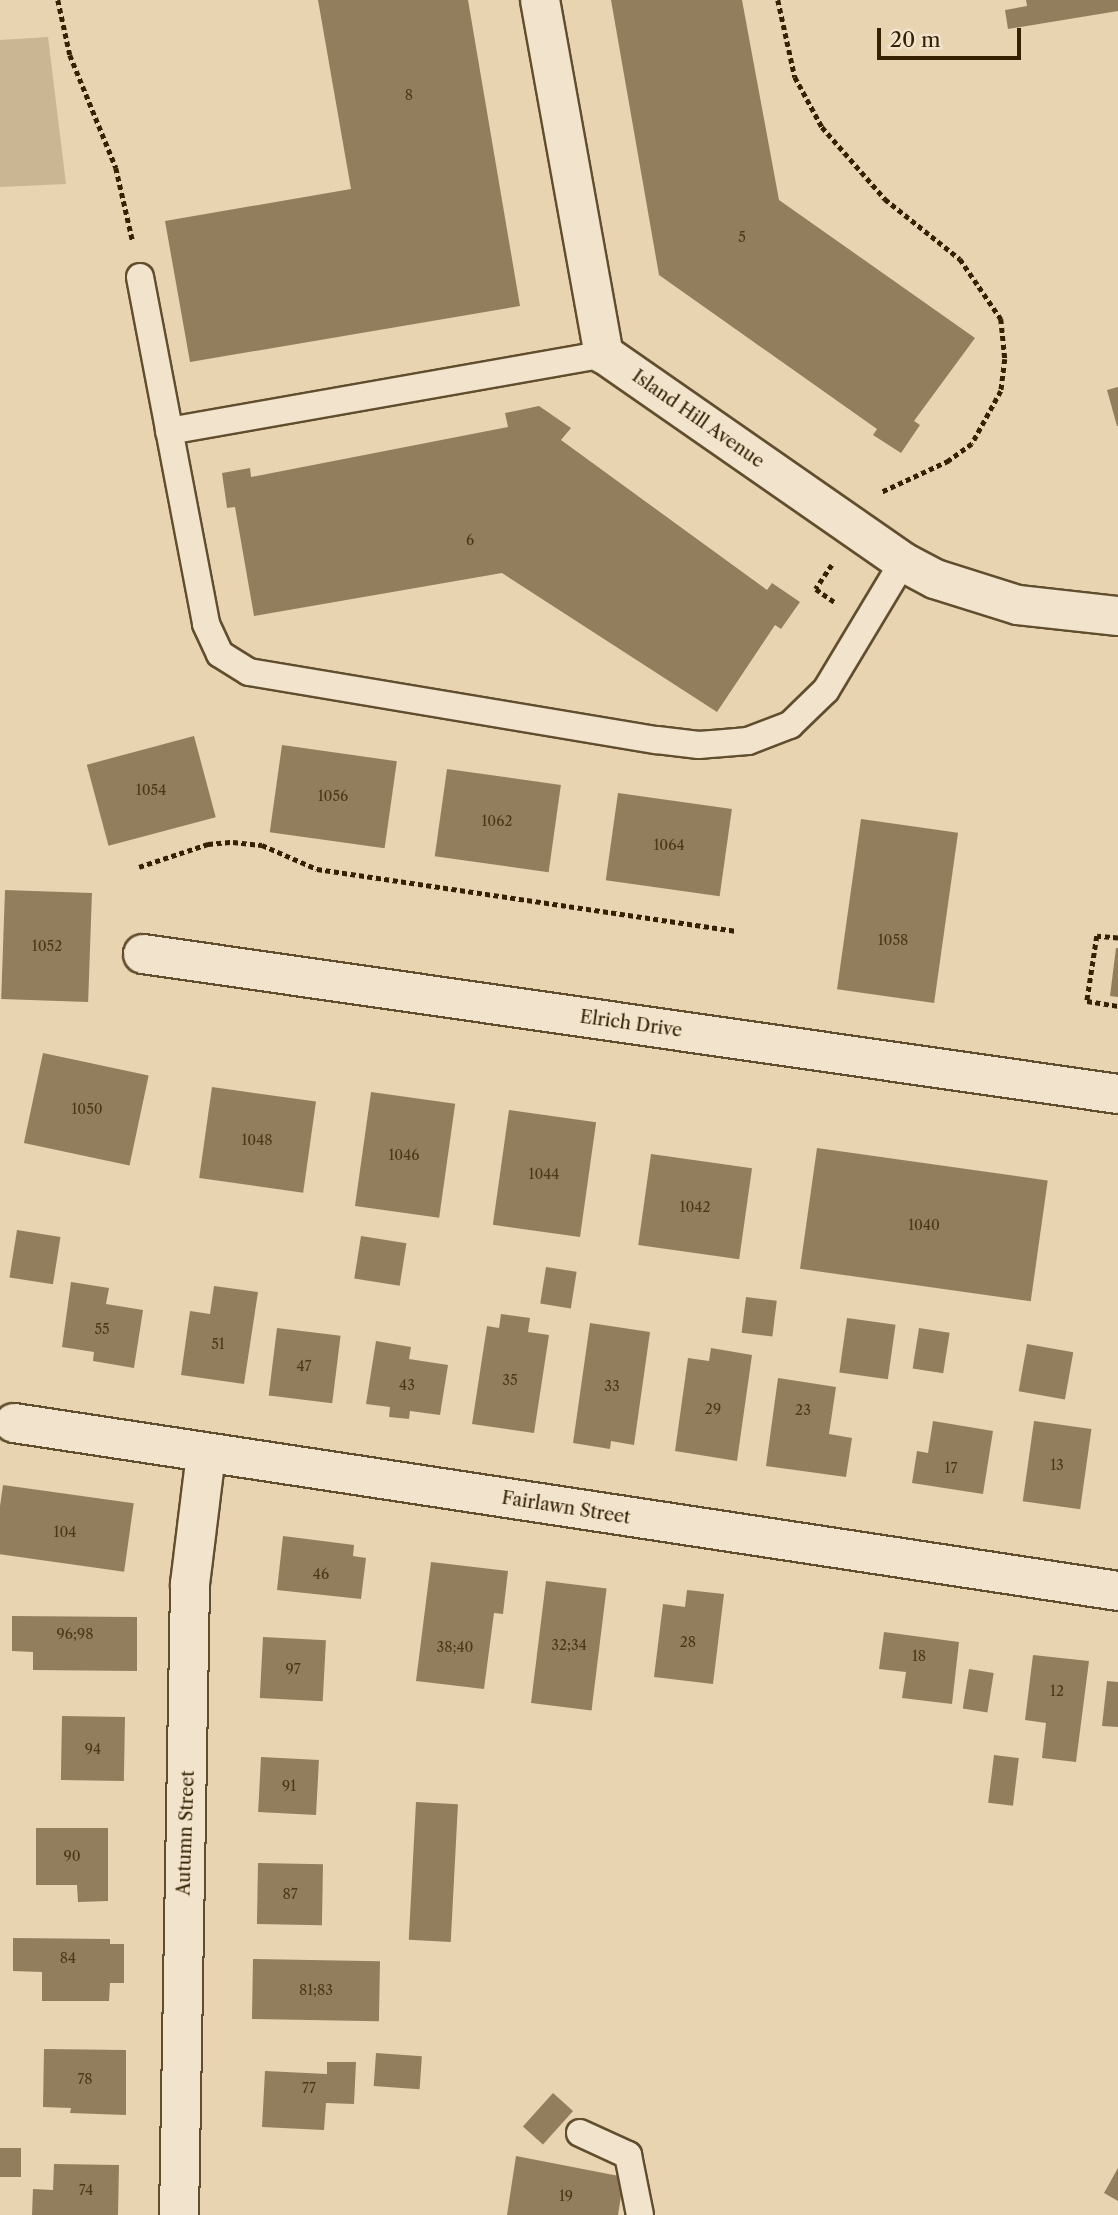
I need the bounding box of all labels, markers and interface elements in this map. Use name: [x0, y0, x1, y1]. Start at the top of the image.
scale bar: [880, 14, 1024, 58]
text: 20 m: [890, 27, 941, 52]
house number: 8: [405, 87, 413, 103]
house number: 5: [738, 229, 746, 245]
street label: Island Hill Avenue: [628, 365, 768, 473]
house number: 6: [466, 532, 474, 548]
house number: 1054: [136, 782, 166, 798]
house number: 1056: [318, 788, 348, 804]
house number: 1062: [481, 813, 513, 829]
house number: 1064: [653, 837, 685, 853]
house number: 1058: [878, 932, 908, 948]
house number: 1052: [32, 938, 62, 954]
street label: Elrich Drive: [578, 1006, 684, 1042]
house number: 1050: [71, 1101, 103, 1117]
house number: 1048: [241, 1132, 273, 1148]
house number: 1046: [388, 1147, 420, 1163]
house number: 1044: [529, 1166, 559, 1182]
house number: 1042: [680, 1199, 710, 1215]
house number: 1040: [908, 1217, 940, 1233]
house number: 55: [94, 1321, 110, 1337]
house number: 51: [211, 1336, 225, 1352]
house number: 47: [297, 1358, 311, 1374]
house number: 35: [502, 1372, 518, 1388]
house number: 43: [399, 1377, 415, 1393]
house number: 33: [604, 1378, 620, 1394]
house number: 29: [705, 1401, 721, 1417]
house number: 23: [795, 1402, 811, 1418]
house number: 13: [1050, 1457, 1064, 1473]
house number: 17: [945, 1460, 957, 1476]
street label: Fairlawn Street: [500, 1487, 632, 1529]
house number: 104: [54, 1524, 76, 1540]
house number: 46: [313, 1566, 329, 1582]
house number: 96;98: [57, 1626, 93, 1642]
house number: 28: [680, 1634, 696, 1650]
house number: 32;34: [551, 1637, 587, 1653]
house number: 38;40: [437, 1639, 473, 1655]
house number: 18: [912, 1648, 926, 1664]
house number: 97: [285, 1661, 301, 1677]
house number: 12: [1050, 1683, 1064, 1699]
house number: 94: [85, 1741, 101, 1757]
street label: Autumn Street: [173, 1770, 199, 1896]
house number: 91: [282, 1778, 296, 1794]
house number: 90: [63, 1848, 81, 1864]
house number: 87: [282, 1886, 298, 1902]
house number: 84: [60, 1950, 76, 1966]
house number: 81;83: [299, 1982, 333, 1998]
house number: 78: [77, 2071, 93, 2087]
house number: 77: [302, 2080, 316, 2096]
house number: 74: [79, 2182, 93, 2198]
house number: 19: [559, 2188, 573, 2204]

